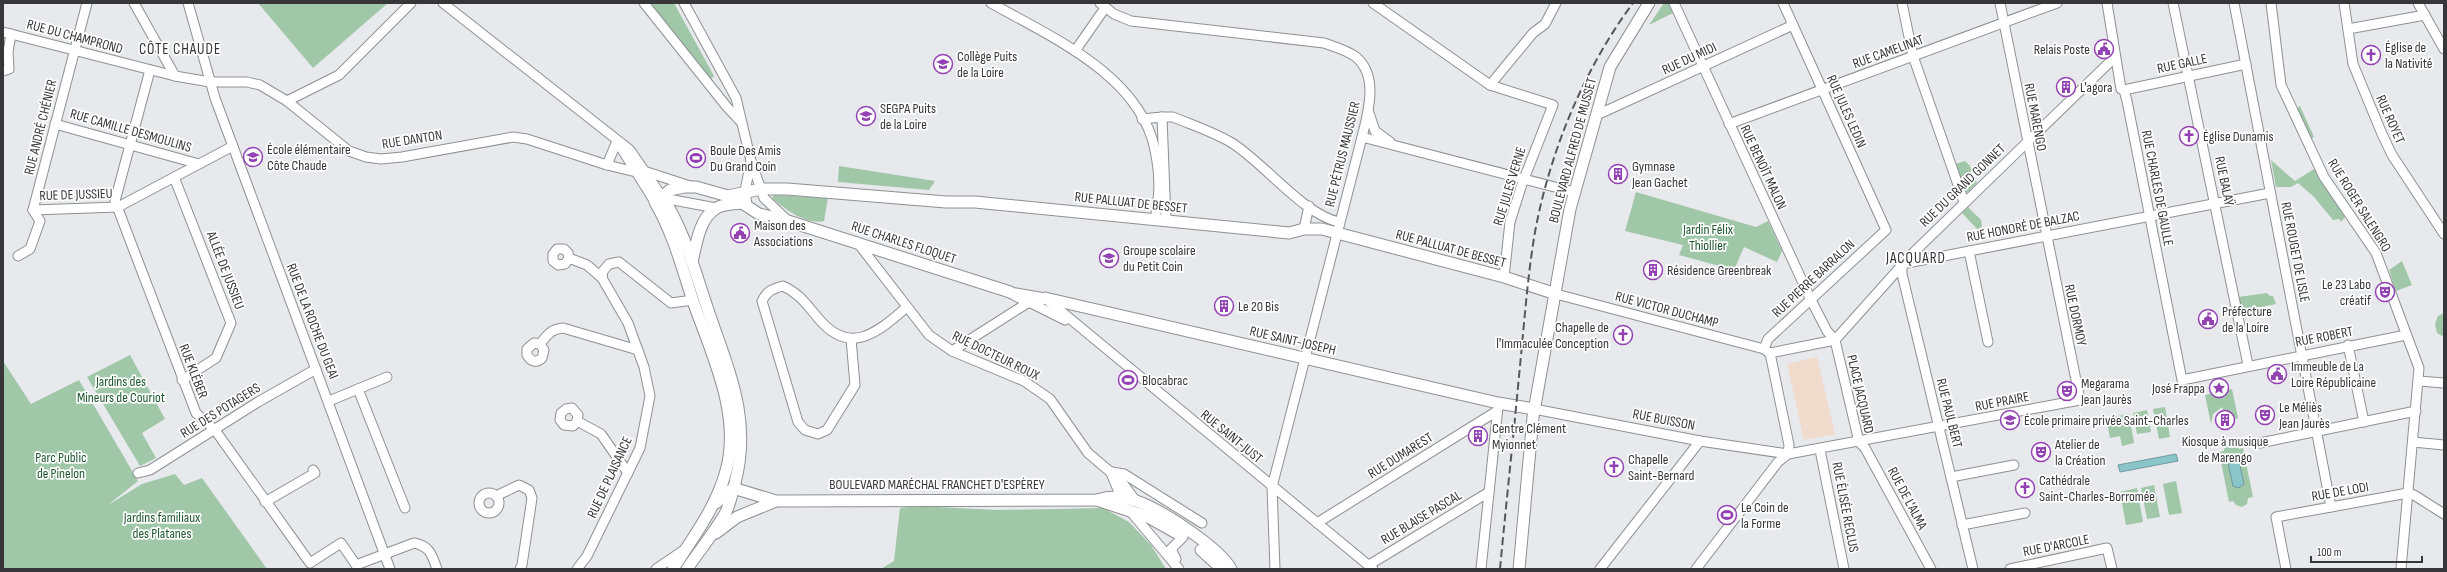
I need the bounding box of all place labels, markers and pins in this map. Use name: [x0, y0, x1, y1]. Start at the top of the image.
public building icon: Relais Poste: [2093, 38, 2115, 60]
place label: Église de la Nativité: [2385, 39, 2432, 72]
place label: Relais Poste: [2034, 41, 2090, 58]
church icon: Église de la Nativité: [2360, 44, 2382, 66]
place label: Collège Puits de la Loire: [957, 48, 1017, 81]
school or university icon: Collège Puits de la Loire: [932, 53, 954, 75]
building icon: L'agora: [2055, 76, 2077, 98]
place label: L'agora: [2080, 79, 2113, 96]
place label: SEGPA Puits de la Loire: [880, 100, 936, 133]
school or university icon: SEGPA Puits de la Loire: [855, 105, 877, 127]
church icon: Église Dunamis: [2178, 125, 2200, 147]
place label: Église Dunamis: [2203, 128, 2273, 145]
place label: École élémentaire Côte Chaude: [267, 141, 351, 174]
place label: Boule Des Amis Du Grand Coin: [710, 142, 781, 175]
school or university icon: École élémentaire Côte Chaude: [242, 146, 264, 168]
sports icon: Boule Des Amis Du Grand Coin: [685, 147, 707, 169]
place label: Gymnase Jean Gachet: [1631, 158, 1688, 191]
building icon: Gymnase Jean Gachet: [1607, 163, 1629, 185]
place label: Maison des Associations: [753, 217, 813, 250]
public building icon: Maison des Associations: [729, 222, 751, 244]
place label: Groupe scolaire du Petit Coin: [1123, 242, 1196, 275]
school or university icon: Groupe scolaire du Petit Coin: [1098, 247, 1120, 269]
building icon: Résidence Greenbreak: [1642, 259, 1664, 281]
place label: Résidence Greenbreak: [1667, 262, 1772, 279]
place label: Le 23 Labo créatif: [2322, 276, 2372, 309]
theatre icon: Le 23 Labo créatif: [2374, 281, 2396, 303]
building icon: Le 20 Bis: [1213, 295, 1235, 317]
place label: Le 20 Bis: [1238, 298, 1279, 315]
place label: Préfecture de la Loire: [2222, 303, 2272, 336]
public building icon: Préfecture de la Loire: [2197, 308, 2219, 330]
place label: Chapelle de l'Immaculée Conception: [1496, 319, 1609, 352]
church icon: Chapelle de l'Immaculée Conception: [1612, 324, 1634, 346]
place label: Immeuble de La Loire Républicaine: [2291, 358, 2376, 391]
public building icon: Immeuble de La Loire Républicaine: [2266, 363, 2288, 385]
sports icon: Blocabrac: [1117, 369, 1139, 391]
place label: Blocabrac: [1142, 372, 1188, 389]
place label: Megarama Jean Jaurès: [2080, 375, 2132, 408]
place icon: José Frappa: [2208, 377, 2230, 399]
theatre icon: Megarama Jean Jaurès: [2056, 380, 2078, 402]
place label: José Frappa: [2151, 380, 2205, 397]
place label: Le Méliès Jean Jaurès: [2278, 399, 2330, 432]
theatre icon: Le Méliès Jean Jaurès: [2254, 404, 2276, 426]
school or university icon: École primaire privée Saint-Charles: [1999, 409, 2021, 431]
building icon: Kiosque à musique de Marengo: [2214, 409, 2236, 431]
place label: École primaire privée Saint-Charles: [2024, 412, 2189, 429]
place label: Centre Clément Myionnet: [1492, 420, 1566, 453]
building icon: Centre Clément Myionnet: [1467, 425, 1489, 447]
place label: Kiosque à musique de Marengo: [2182, 433, 2268, 466]
place label: Atelier de la Création: [2054, 436, 2105, 469]
theatre icon: Atelier de la Création: [2030, 441, 2052, 463]
place label: Chapelle Saint-Bernard: [1628, 451, 1695, 484]
church icon: Chapelle Saint-Bernard: [1603, 456, 1625, 478]
place label: Cathédrale Saint-Charles-Borromée: [2039, 472, 2155, 505]
church icon: Cathédrale Saint-Charles-Borromée: [2014, 477, 2036, 499]
place label: Le Coin de la Forme: [1741, 499, 1789, 532]
sports icon: Le Coin de la Forme: [1716, 504, 1738, 526]

